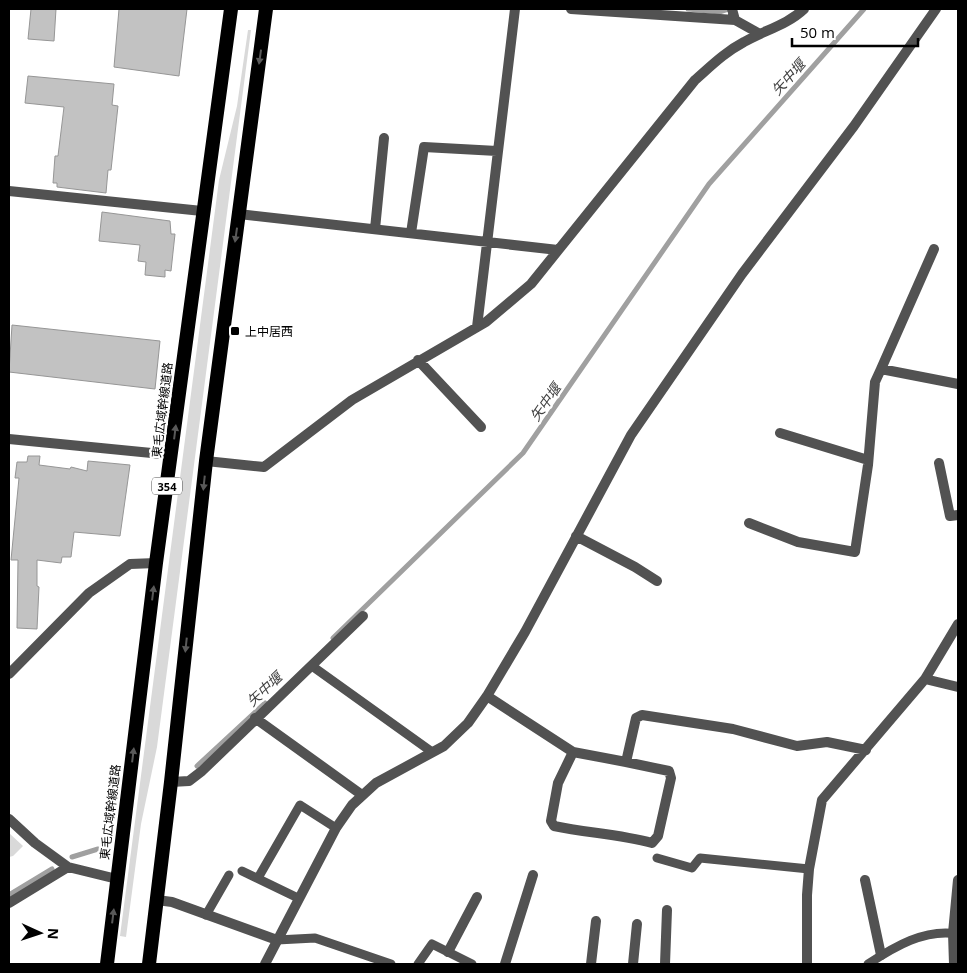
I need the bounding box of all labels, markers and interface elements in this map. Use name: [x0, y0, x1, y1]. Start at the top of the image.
scale bar: [792, 15, 918, 47]
text: 50 m: [800, 22, 835, 42]
one-way arrow: [256, 49, 264, 65]
water label: 矢中堰: [767, 53, 811, 99]
one-way arrow: [232, 228, 240, 244]
place label: 上中居西: [245, 323, 293, 340]
marker: 上中居西: [229, 325, 241, 337]
street label: 東毛広域幹線道路: [148, 361, 176, 459]
water label: 矢中堰: [525, 377, 567, 425]
one-way arrow: [171, 424, 179, 440]
one-way arrow: [199, 476, 207, 492]
road number: 354: [152, 478, 182, 494]
one-way arrow: [149, 585, 157, 601]
one-way arrow: [182, 637, 190, 653]
water label: 矢中堰: [242, 666, 288, 710]
one-way arrow: [129, 746, 137, 762]
street label: 東毛広域幹線道路: [96, 763, 124, 861]
north arrow: [15, 908, 65, 958]
one-way arrow: [109, 908, 117, 924]
text: N: [44, 928, 63, 940]

